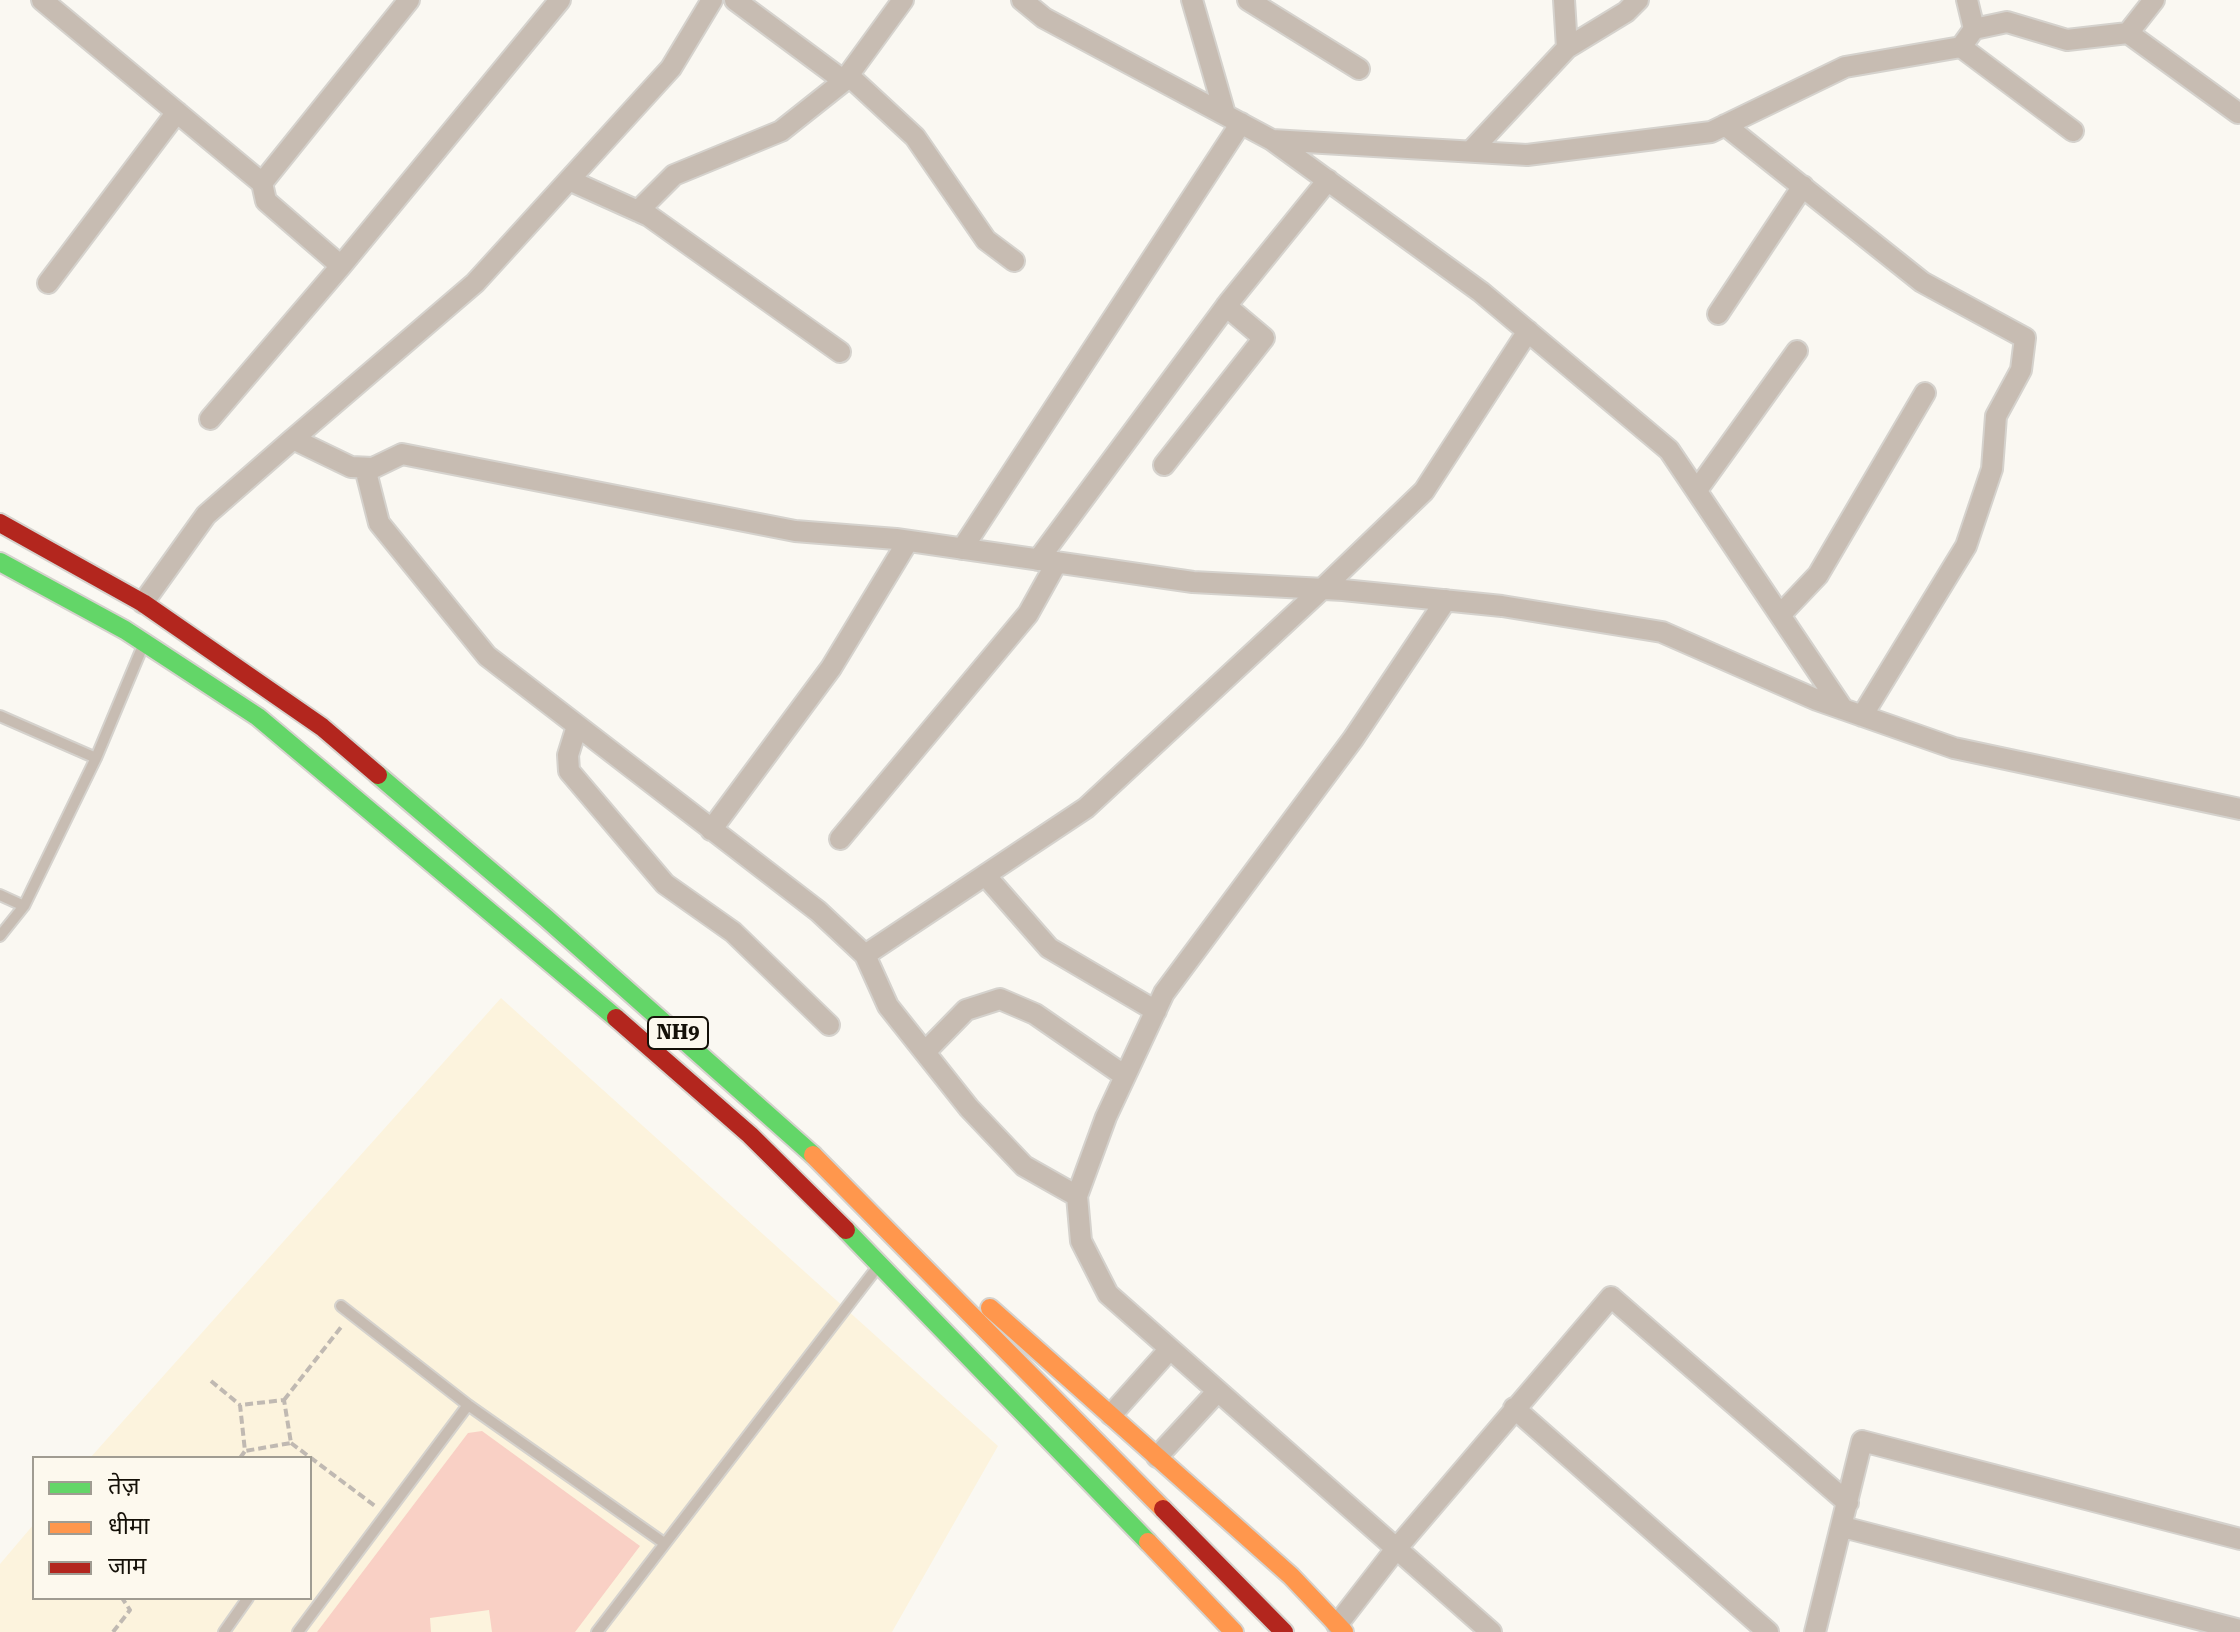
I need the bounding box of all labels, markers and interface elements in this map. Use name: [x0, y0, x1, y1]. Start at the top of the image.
road number: NH9: [648, 1017, 708, 1049]
legend: [32, 1456, 312, 1600]
text: तेज़: [108, 1472, 140, 1500]
text: धीमा: [108, 1512, 150, 1540]
text: जाम: [108, 1552, 146, 1580]

